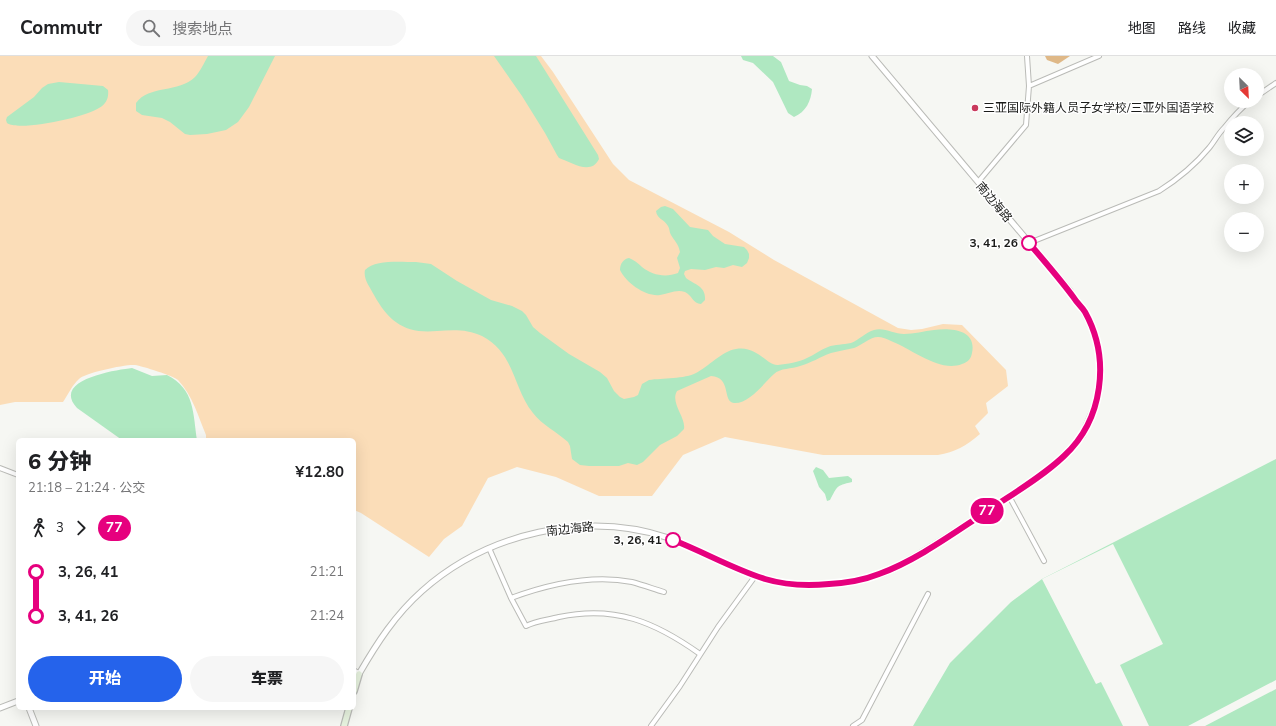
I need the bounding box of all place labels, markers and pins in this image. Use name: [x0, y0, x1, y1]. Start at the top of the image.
place label: 三亚国际外籍人员子女学校/三亚外国语学校: [983, 100, 1214, 116]
marker: 三亚国际外籍人员子女学校/三亚外国语学校: [970, 103, 980, 113]
place label: 3, 41, 26: [970, 235, 1018, 251]
marker: 3, 41, 26: [1021, 235, 1037, 251]
place label: 3, 26, 41: [614, 532, 662, 548]
marker: 3, 26, 41: [665, 532, 681, 548]

